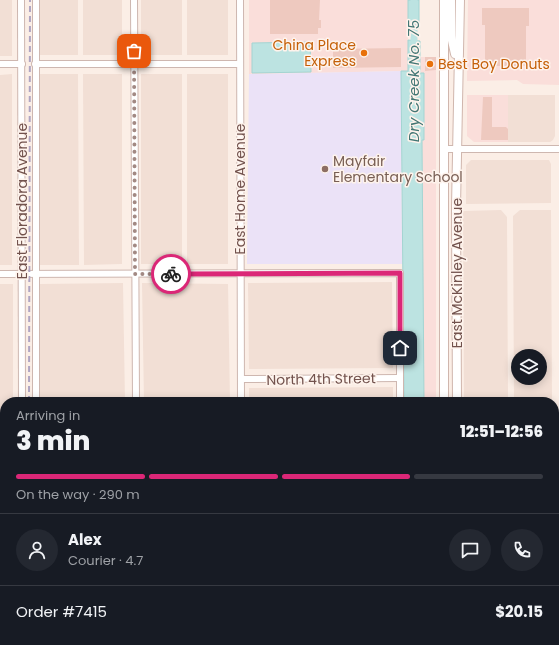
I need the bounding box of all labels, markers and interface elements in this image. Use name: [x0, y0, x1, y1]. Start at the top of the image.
water label: Dry Creek No. 75: [403, 20, 424, 142]
pin: [117, 34, 151, 68]
place label: China Place Express: [272, 35, 356, 71]
icon: bag: [123, 40, 145, 62]
marker: China Place Express: [359, 48, 369, 58]
place label: Best Boy Donuts: [438, 54, 550, 74]
marker: Best Boy Donuts: [425, 59, 435, 69]
street label: East Floradora Avenue: [12, 123, 32, 279]
street label: East Home Avenue: [230, 123, 250, 254]
place label: Mayfair Elementary School: [333, 151, 463, 187]
marker: Mayfair Elementary School: [320, 164, 330, 174]
street label: East McKinley Avenue: [447, 197, 467, 348]
courier: [151, 254, 191, 294]
icon: bike: [160, 263, 182, 285]
pin: [383, 331, 417, 365]
icon: home: [389, 337, 411, 359]
map controls: [511, 349, 547, 385]
button: layers: [511, 349, 547, 385]
street label: North 4th Street: [266, 368, 376, 390]
text: Arriving in: [16, 406, 80, 425]
text: 12:51–12:56: [460, 421, 543, 442]
text: 3 min: [16, 423, 90, 459]
text: On the way · 290 m: [16, 485, 140, 504]
button: person: [16, 529, 58, 571]
text: Alex: [68, 529, 102, 550]
button: chat: [449, 529, 491, 571]
button: phone: [501, 529, 543, 571]
text: Courier · 4.7: [68, 551, 143, 570]
text: Order #7415: [16, 601, 107, 622]
text: $20.15: [495, 601, 543, 622]

